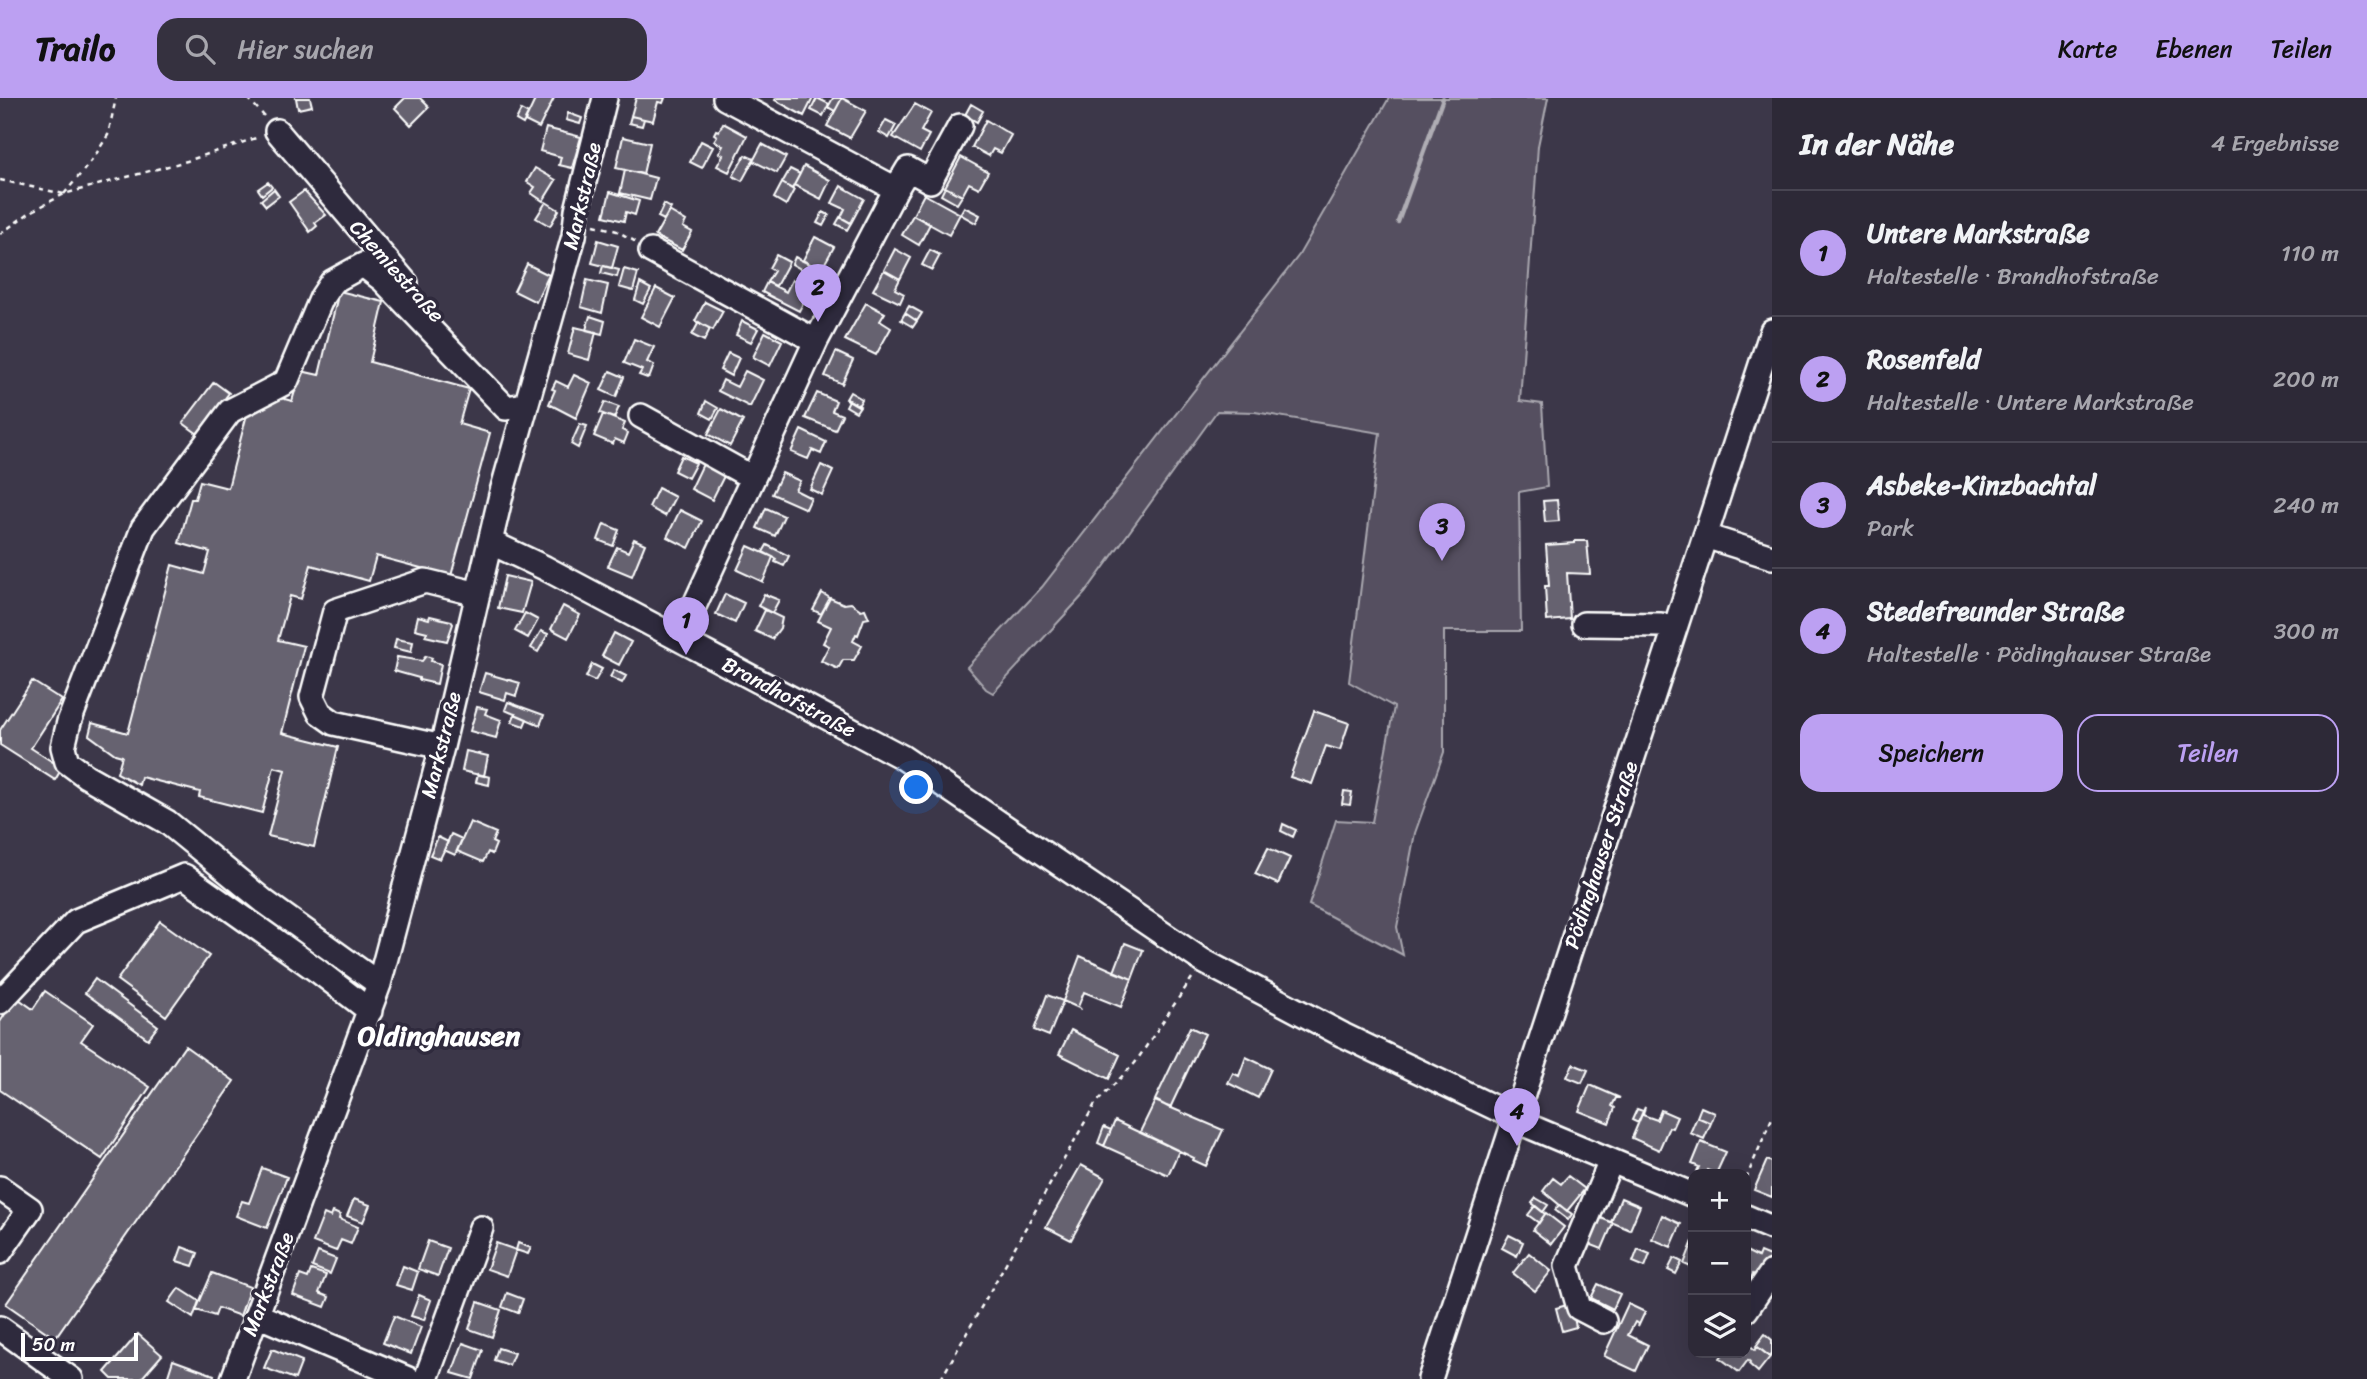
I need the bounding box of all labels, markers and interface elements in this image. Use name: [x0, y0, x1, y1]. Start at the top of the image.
search box: [157, 18, 647, 81]
text: Trailo: [35, 20, 115, 78]
text: Hier suchen: [237, 26, 374, 72]
text: Karte: [2058, 28, 2117, 70]
text: Ebenen: [2155, 28, 2233, 70]
text: Teilen: [2271, 28, 2332, 70]
icon: search: [181, 30, 219, 68]
text: In der Nähe: [1800, 117, 1954, 171]
text: 4 Ergebnisse: [2211, 123, 2339, 164]
street label: Markstraße: [551, 139, 613, 253]
street label: Chemiestraße: [340, 210, 454, 332]
text: Untere Markstraße: [1867, 210, 2090, 256]
text: 1: [1818, 233, 1828, 274]
text: 110 m: [2281, 233, 2339, 274]
text: Haltestelle · Brandhofstraße: [1867, 256, 2159, 297]
pin: 2: [795, 264, 841, 322]
text: Rosenfeld: [1867, 336, 1980, 382]
text: 2: [1816, 359, 1830, 400]
text: 200 m: [2273, 359, 2339, 400]
text: Haltestelle · Untere Markstraße: [1867, 382, 2194, 423]
text: Asbeke-Kinzbachtal: [1867, 462, 2096, 508]
text: 3: [1817, 485, 1829, 526]
text: 240 m: [2273, 485, 2339, 526]
pin: 3: [1419, 503, 1465, 561]
text: Park: [1867, 508, 1914, 549]
text: Stedefreunder Straße: [1867, 588, 2125, 634]
pin: 1: [663, 597, 709, 655]
text: 4: [1816, 611, 1830, 652]
text: 300 m: [2274, 611, 2339, 652]
text: Haltestelle · Pödinghauser Straße: [1867, 634, 2211, 675]
street label: Brandhofstraße: [715, 646, 863, 749]
street label: Markstraße: [409, 688, 473, 802]
button: Speichern: [1800, 714, 2063, 792]
button: Teilen: [2077, 714, 2339, 792]
street label: Pödinghauser Straße: [1553, 756, 1649, 954]
your location: [899, 770, 933, 804]
district label: Oldinghausen: [358, 1011, 521, 1060]
pin: 4: [1494, 1088, 1540, 1146]
map controls: [1688, 1169, 1751, 1358]
button: +: [1688, 1169, 1751, 1232]
street label: Markstraße: [231, 1226, 305, 1342]
button: −: [1688, 1232, 1751, 1295]
button: layers: [1688, 1295, 1751, 1358]
text: 50 m: [32, 1328, 75, 1361]
scale bar: [21, 1330, 138, 1362]

